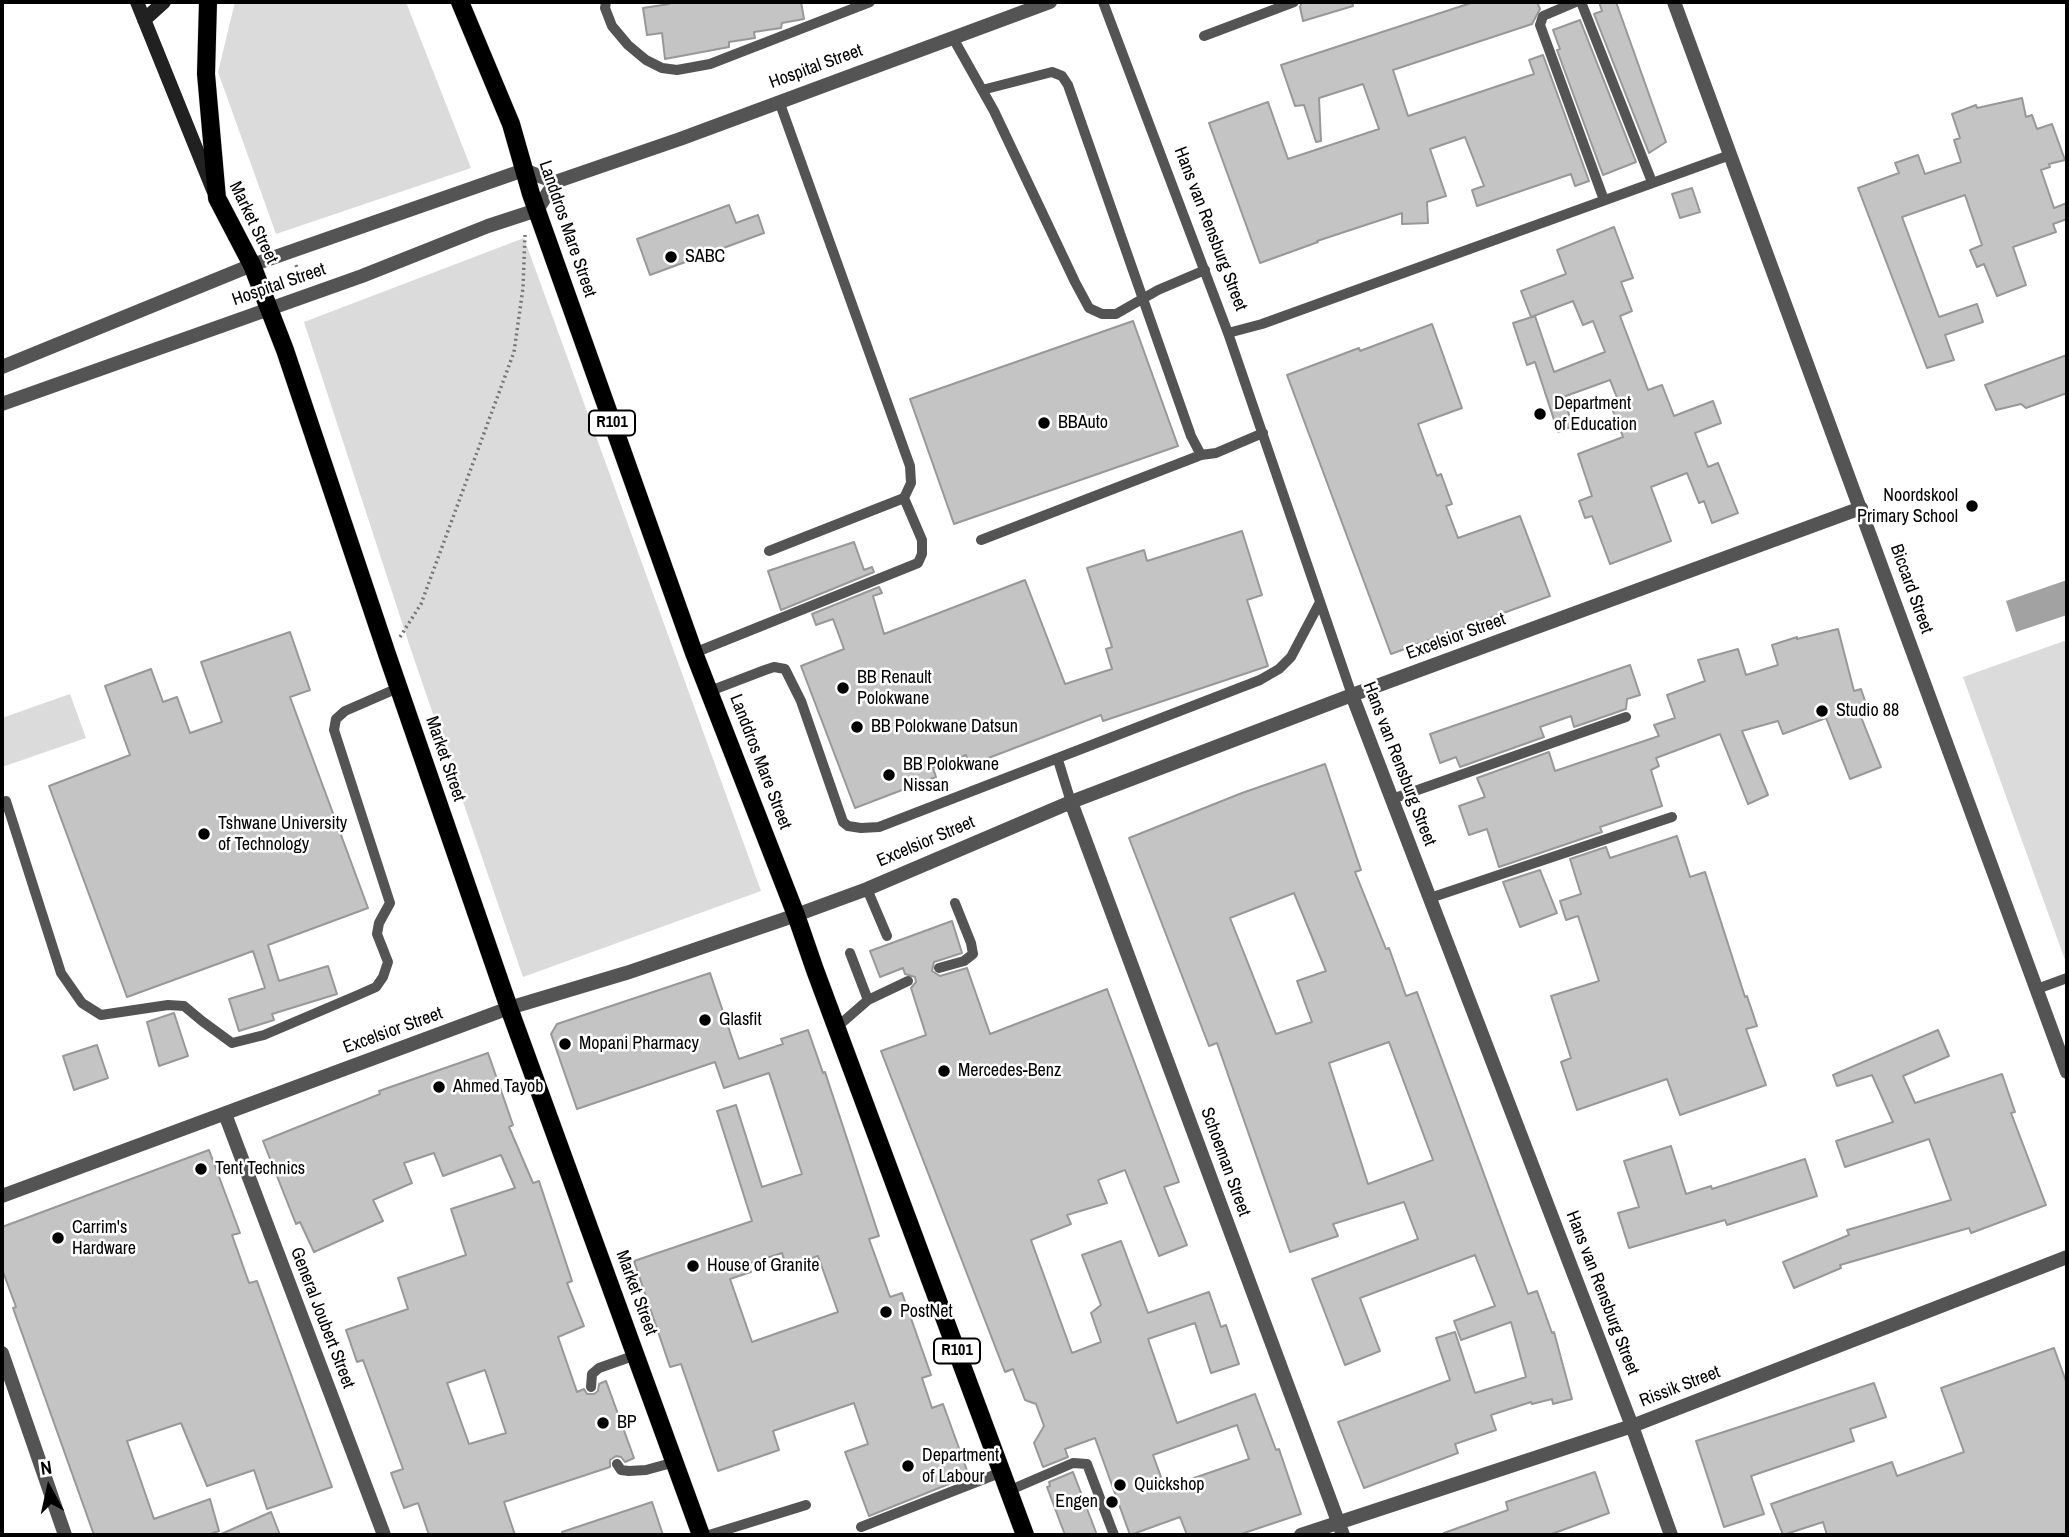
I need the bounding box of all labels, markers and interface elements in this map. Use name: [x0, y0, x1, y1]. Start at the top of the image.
street label: Hospital Street: [766, 40, 866, 94]
street label: Hans van Rensburg Street: [1169, 144, 1251, 314]
street label: Landdros Mare Street: [534, 158, 600, 300]
street label: Market Street: [224, 178, 282, 268]
place label: SABC: [685, 246, 725, 268]
marker: SABC: [663, 249, 679, 265]
street label: Hospital Street: [229, 259, 329, 311]
place label: Department of Education: [1554, 393, 1637, 436]
marker: Department of Education: [1532, 406, 1548, 422]
road number: R101: [589, 410, 635, 436]
place label: BBAuto: [1058, 412, 1108, 434]
marker: BBAuto: [1036, 415, 1052, 431]
place label: Noordskool Primary School: [1857, 485, 1958, 528]
marker: Noordskool Primary School: [1964, 498, 1980, 514]
street label: Biccard Street: [1885, 541, 1937, 637]
street label: Excelsior Street: [1403, 609, 1509, 665]
place label: BB Renault Polokwane: [857, 667, 932, 710]
street label: Hans van Rensburg Street: [1358, 679, 1440, 849]
marker: BB Renault Polokwane: [835, 680, 851, 696]
street label: Landdros Mare Street: [724, 691, 796, 833]
place label: Studio 88: [1836, 700, 1899, 722]
marker: Studio 88: [1814, 703, 1830, 719]
street label: Market Street: [420, 714, 470, 804]
place label: BB Polokwane Datsun: [871, 716, 1018, 738]
marker: BB Polokwane Datsun: [849, 719, 865, 735]
place label: BB Polokwane Nissan: [903, 754, 999, 796]
marker: BB Polokwane Nissan: [881, 767, 897, 783]
street label: Excelsior Street: [874, 812, 978, 872]
place label: Tshwane University of Technology: [218, 813, 347, 856]
marker: Tshwane University of Technology: [196, 826, 212, 842]
street label: Excelsior Street: [340, 1003, 446, 1059]
place label: Glasfit: [719, 1009, 762, 1031]
marker: Glasfit: [697, 1012, 713, 1028]
place label: Mopani Pharmacy: [579, 1033, 699, 1055]
marker: Mopani Pharmacy: [557, 1036, 573, 1052]
place label: Mercedes-Benz: [958, 1060, 1061, 1082]
marker: Mercedes-Benz: [936, 1063, 952, 1079]
place label: Ahmed Tayob: [453, 1076, 544, 1098]
marker: Ahmed Tayob: [431, 1079, 447, 1095]
street label: Schoeman Street: [1195, 1105, 1255, 1219]
place label: Tent Technics: [215, 1158, 305, 1180]
marker: Tent Technics: [193, 1161, 209, 1177]
street label: Hans van Rensburg Street: [1561, 1208, 1643, 1378]
place label: Carrim's Hardware: [72, 1217, 136, 1260]
marker: Carrim's Hardware: [50, 1230, 66, 1246]
street label: General Joubert Street: [285, 1244, 359, 1392]
street label: Market Street: [611, 1248, 661, 1338]
place label: House of Granite: [707, 1255, 819, 1277]
marker: House of Granite: [685, 1258, 701, 1274]
place label: PostNet: [900, 1301, 953, 1323]
marker: PostNet: [878, 1304, 894, 1320]
road number: R101: [934, 1338, 980, 1364]
street label: Rissik Street: [1637, 1362, 1723, 1412]
place label: BP: [617, 1412, 637, 1434]
marker: BP: [595, 1415, 611, 1431]
place label: Department of Labour: [922, 1445, 999, 1488]
north arrow: [14, 1453, 84, 1523]
text: N: [39, 1454, 53, 1481]
marker: Department of Labour: [900, 1458, 916, 1474]
place label: Quickshop: [1134, 1474, 1205, 1496]
marker: Quickshop: [1112, 1477, 1128, 1493]
place label: Engen: [1055, 1491, 1098, 1513]
marker: Engen: [1104, 1494, 1120, 1510]

